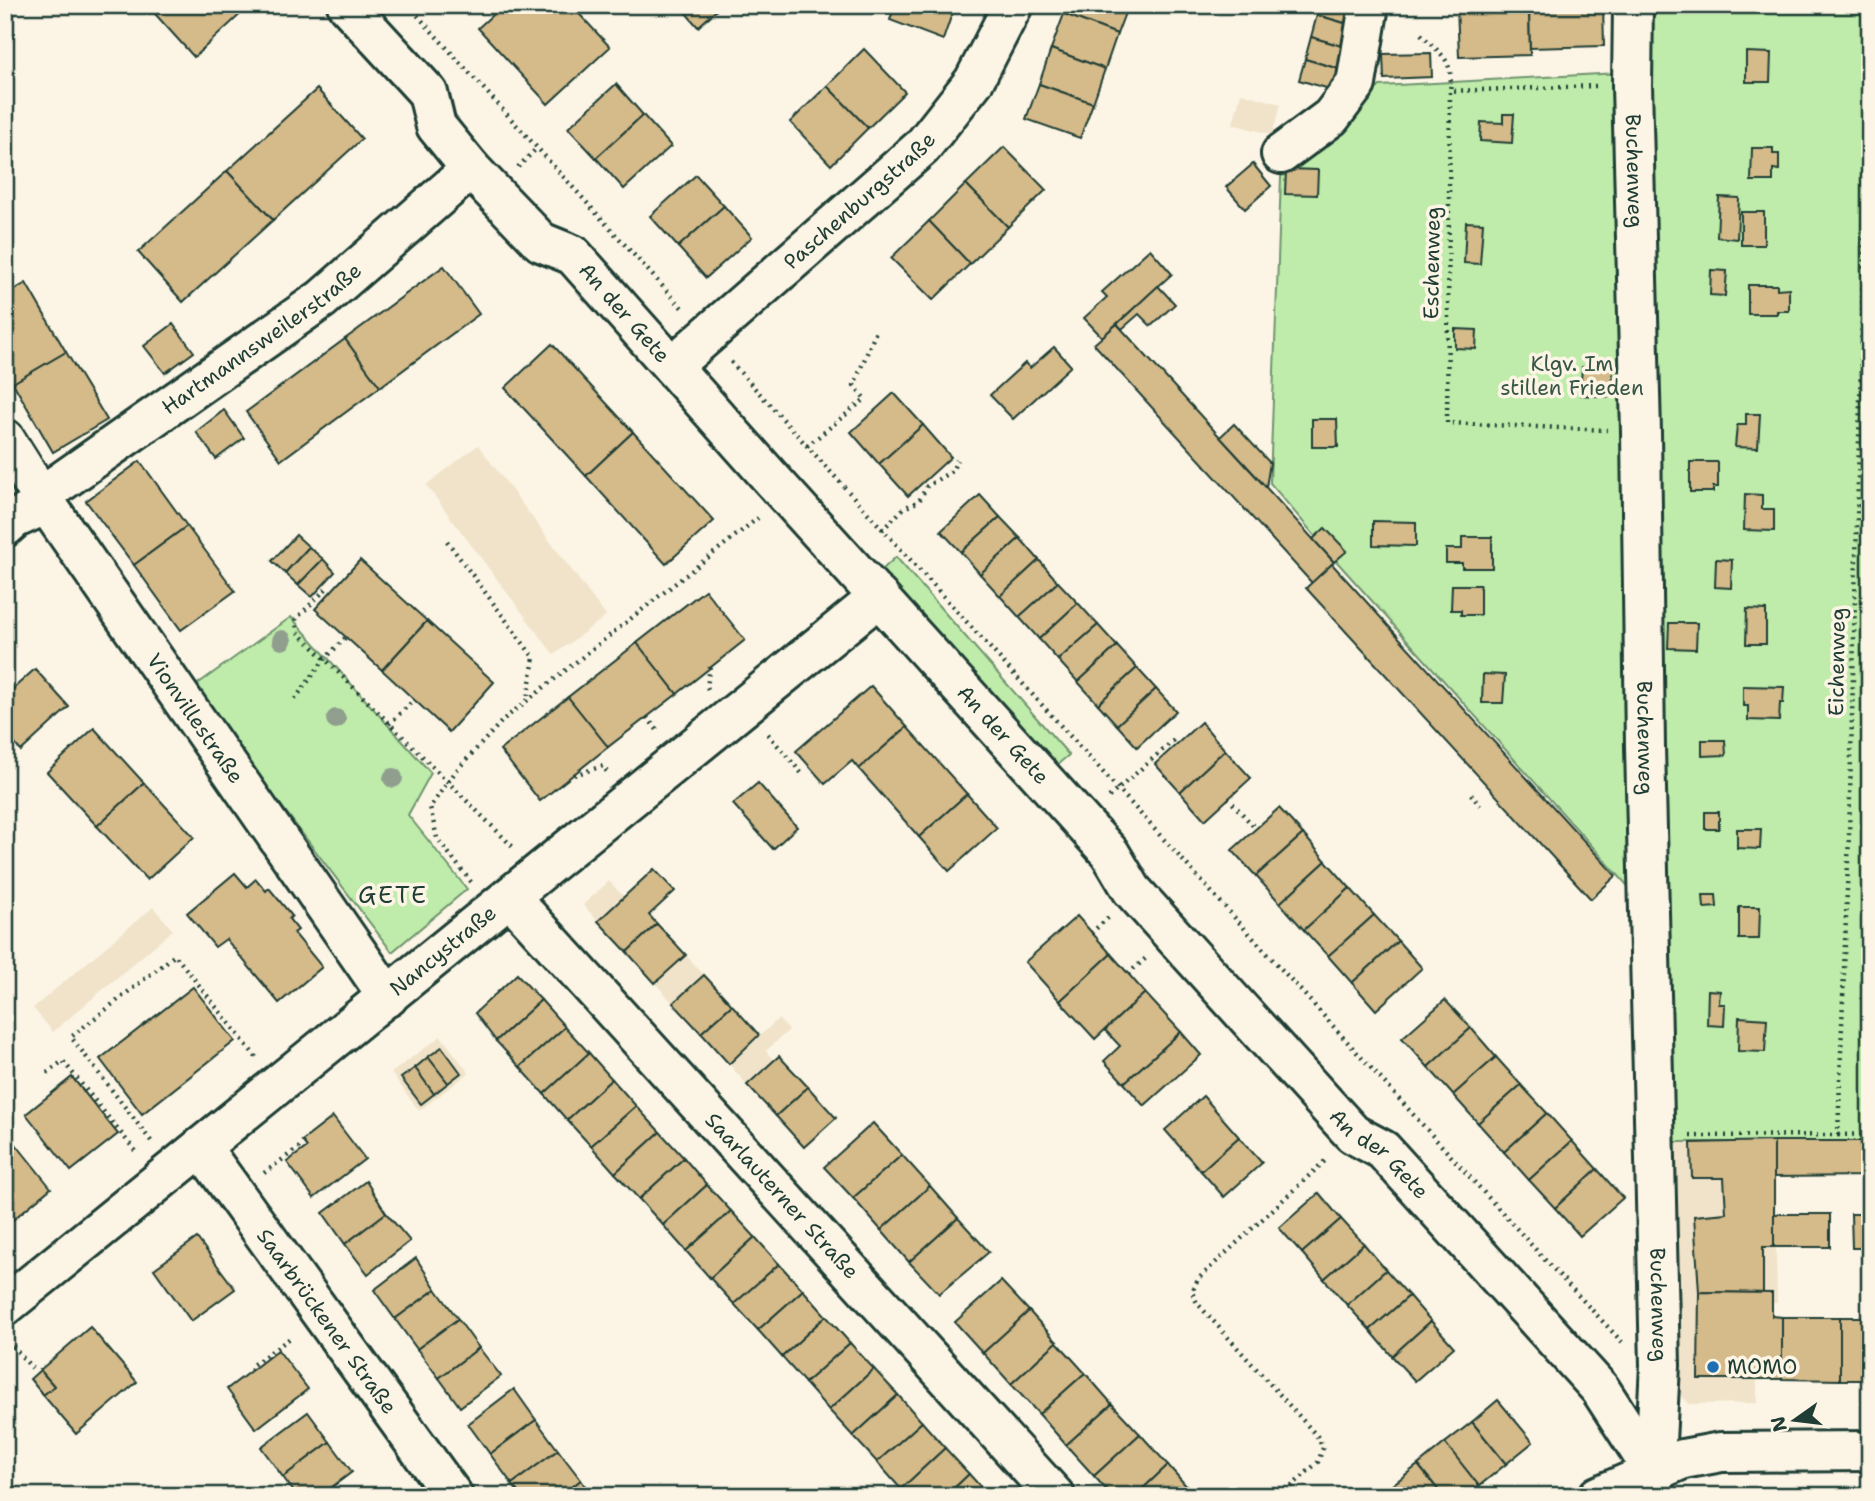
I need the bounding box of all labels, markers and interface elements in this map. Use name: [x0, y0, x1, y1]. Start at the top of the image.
street label: Buchenweg: [1619, 114, 1650, 228]
street label: Paschenburgstraße: [778, 127, 942, 276]
street label: Eschenweg: [1417, 206, 1447, 320]
street label: Hartmannsweilerstraße: [156, 257, 368, 421]
street label: An der Gete: [572, 257, 676, 369]
park label: Klgv. Im stillen Frieden: [1500, 350, 1644, 402]
street label: Eichenweg: [1822, 608, 1852, 716]
street label: Vionvillestraße: [140, 648, 250, 789]
street label: An der Gete: [951, 679, 1055, 790]
street label: Buchenweg: [1630, 681, 1660, 795]
district label: GETE: [358, 879, 428, 911]
street label: Nancystraße: [384, 899, 502, 1002]
street label: An der Gete: [1323, 1103, 1435, 1205]
street label: Saarlauterner Straße: [699, 1107, 865, 1285]
street label: Saarbrückener Straße: [250, 1223, 403, 1420]
street label: Buchenweg: [1643, 1247, 1674, 1362]
place label: MOMO: [1727, 1353, 1797, 1381]
marker: MOMO: [1705, 1359, 1721, 1375]
north arrow: [1759, 1386, 1829, 1456]
text: N: [1765, 1414, 1793, 1434]

